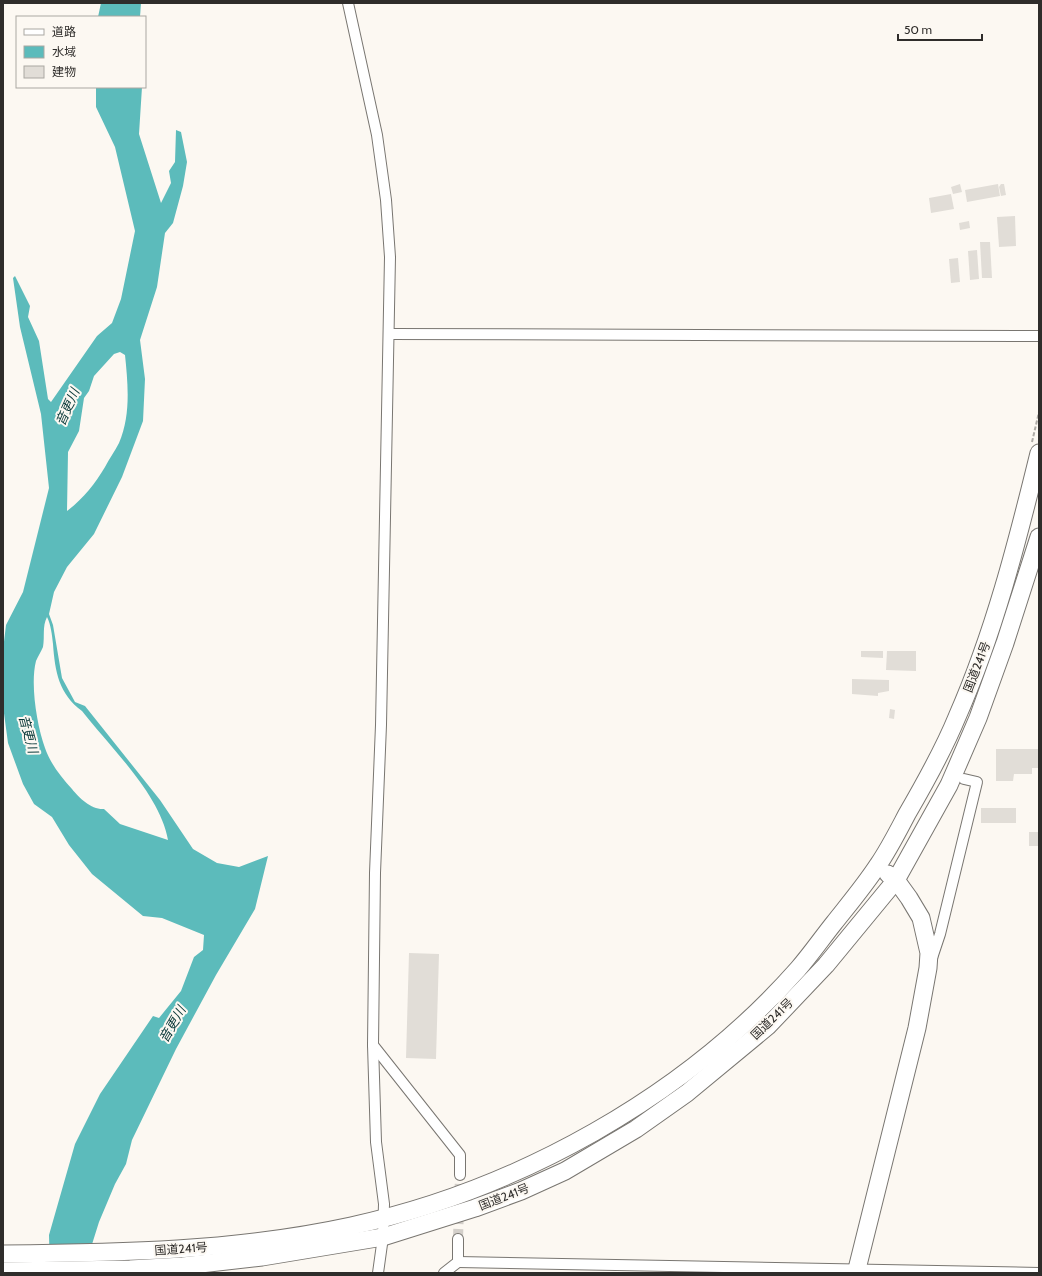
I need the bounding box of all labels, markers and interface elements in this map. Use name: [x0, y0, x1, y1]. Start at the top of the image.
legend: [16, 16, 146, 88]
scale bar: [898, 16, 982, 42]
text: 50 m: [904, 22, 932, 37]
text: 道路: [52, 24, 76, 39]
text: 水域: [52, 44, 76, 59]
text: 建物: [52, 64, 76, 79]
water label: 音更川: [52, 384, 83, 428]
street label: 国道241号: [960, 639, 993, 694]
water label: 音更川: [16, 713, 42, 757]
street label: 国道241号: [747, 995, 796, 1042]
water label: 音更川: [155, 1001, 190, 1045]
street label: 国道241号: [476, 1180, 531, 1213]
street label: 国道241号: [154, 1239, 208, 1258]

